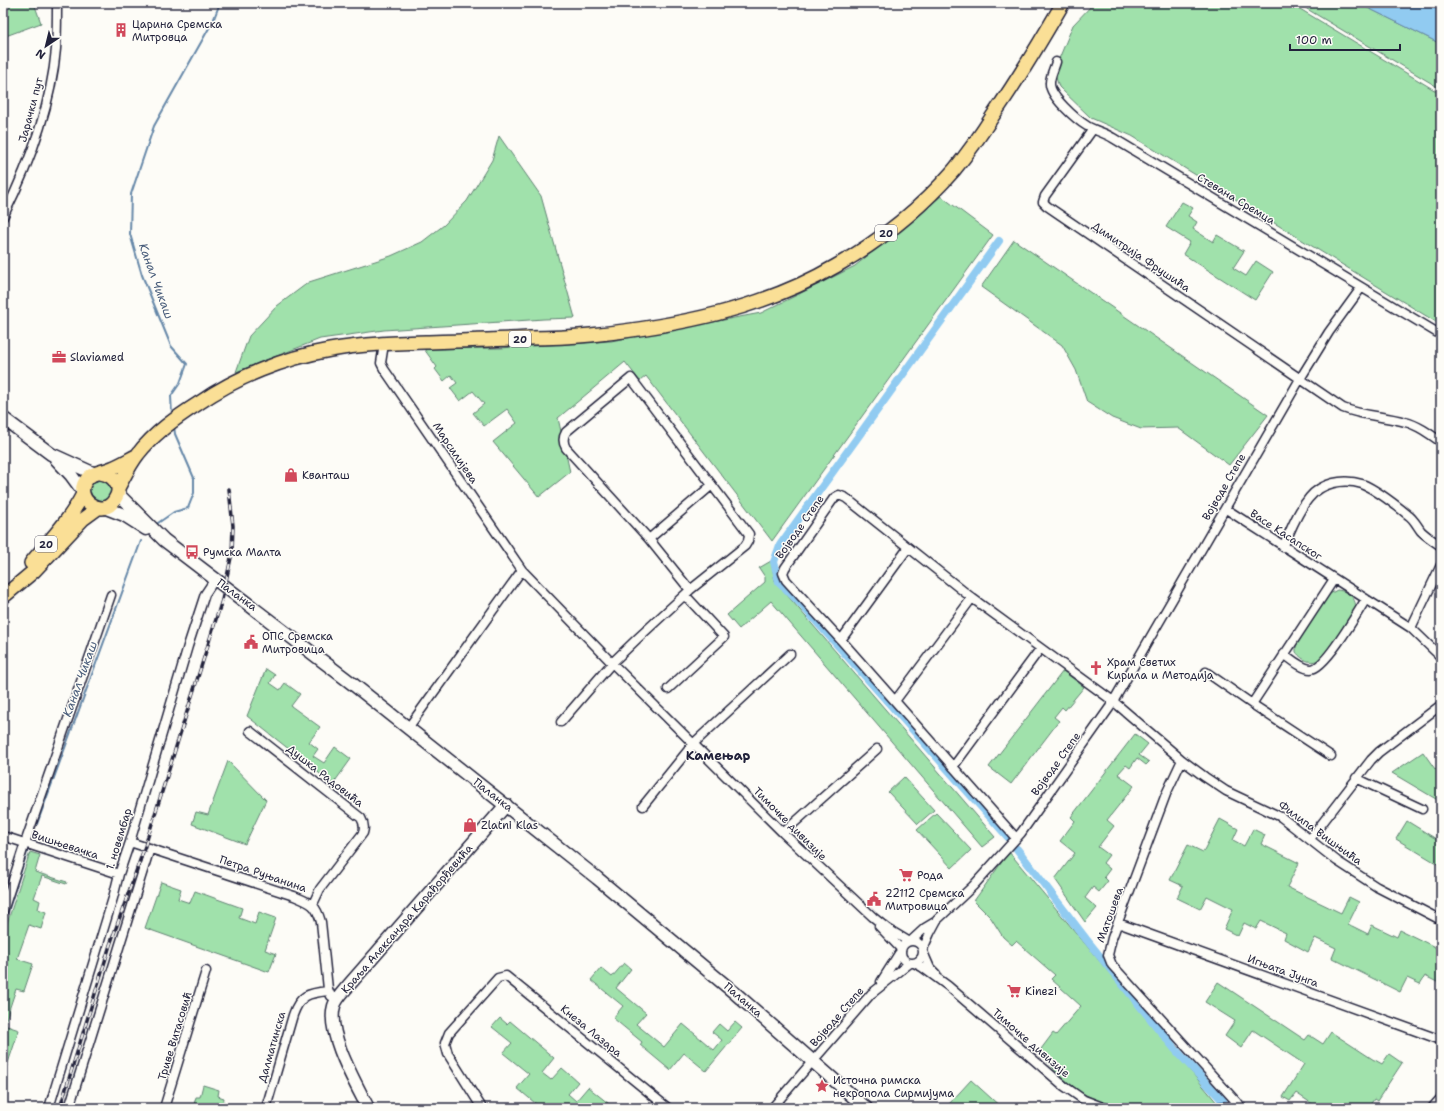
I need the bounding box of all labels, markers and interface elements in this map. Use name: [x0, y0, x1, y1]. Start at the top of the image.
place label: Царина Сремска Митровца: [132, 17, 222, 45]
building icon: Царина Сремска Митровца: [113, 22, 129, 38]
north arrow: [26, 26, 66, 66]
scale bar: [1290, 26, 1400, 52]
text: 100 m: [1296, 32, 1332, 48]
text: N: [32, 45, 48, 62]
street label: Јарачки пут: [15, 75, 47, 144]
street label: Стевана Сремца: [1194, 170, 1278, 228]
street label: Димитрија Фрушића: [1089, 218, 1193, 296]
road number: 20: [875, 225, 897, 241]
water label: Канал Чикаш: [135, 241, 177, 321]
road number: 20: [509, 331, 531, 347]
office icon: Slaviamed: [51, 349, 67, 365]
place label: Slaviamed: [70, 350, 124, 365]
street label: Марсилијева: [429, 419, 481, 487]
street label: Војводе Степе: [1199, 451, 1249, 523]
shop icon: Кванташ: [283, 467, 299, 483]
place label: Кванташ: [302, 468, 350, 483]
street label: Војводе Степе: [772, 492, 828, 562]
street label: Васе Касапског: [1247, 506, 1325, 564]
road number: 20: [35, 536, 57, 552]
bus stop icon: Румска Малта: [184, 544, 200, 560]
place label: Румска Малта: [203, 545, 281, 560]
street label: Паланка: [214, 575, 260, 615]
place label: ОПС Сремска Митровица: [262, 629, 333, 657]
public building icon: ОПС Сремска Митровица: [243, 634, 259, 650]
water label: Канал Чикаш: [59, 639, 101, 719]
place label: Храм Светих Кирила и Методија: [1107, 655, 1214, 683]
church icon: Храм Светих Кирила и Методија: [1088, 660, 1104, 676]
street label: Војводе Степе: [1028, 729, 1084, 799]
street label: Душка Радовића: [284, 741, 367, 811]
district label: Камењар: [686, 747, 751, 764]
street label: Паланка: [470, 775, 516, 815]
street label: Тимочке дивизије: [750, 784, 830, 864]
street label: Филипа Вишњића: [1275, 797, 1365, 869]
street label: 1. новембар: [102, 806, 136, 872]
shop icon: Zlatni Klas: [462, 817, 478, 833]
place label: Zlatni Klas: [481, 818, 538, 833]
street label: Вишњевачка: [30, 827, 101, 863]
street label: Краља Александра Карађорђевића: [338, 841, 476, 997]
street label: Петра Руњанина: [217, 852, 309, 896]
supermarket icon: Рода: [898, 867, 914, 883]
place label: Рода: [917, 868, 943, 883]
street label: Матошева: [1093, 885, 1127, 945]
place label: 22112 Сремска Митровица: [885, 886, 964, 914]
public building icon: 22112 Сремска Митровица: [866, 891, 882, 907]
street label: Игњата Јунга: [1245, 951, 1321, 991]
street label: Паланка: [721, 979, 765, 1021]
supermarket icon: Kinezi: [1006, 983, 1022, 999]
street label: Војводе Степе: [807, 984, 867, 1050]
place label: Kinezi: [1025, 984, 1057, 999]
street label: Триве Витасовић: [154, 990, 196, 1082]
street label: Кнеза Лазара: [557, 1002, 625, 1061]
street label: Тимочке дивизије: [989, 1005, 1073, 1081]
street label: Далматинска: [255, 1010, 289, 1084]
place label: Источна римска некропола Сирмијума: [833, 1073, 954, 1101]
place icon: Источна римска некропола Сирмијума: [814, 1078, 830, 1094]

